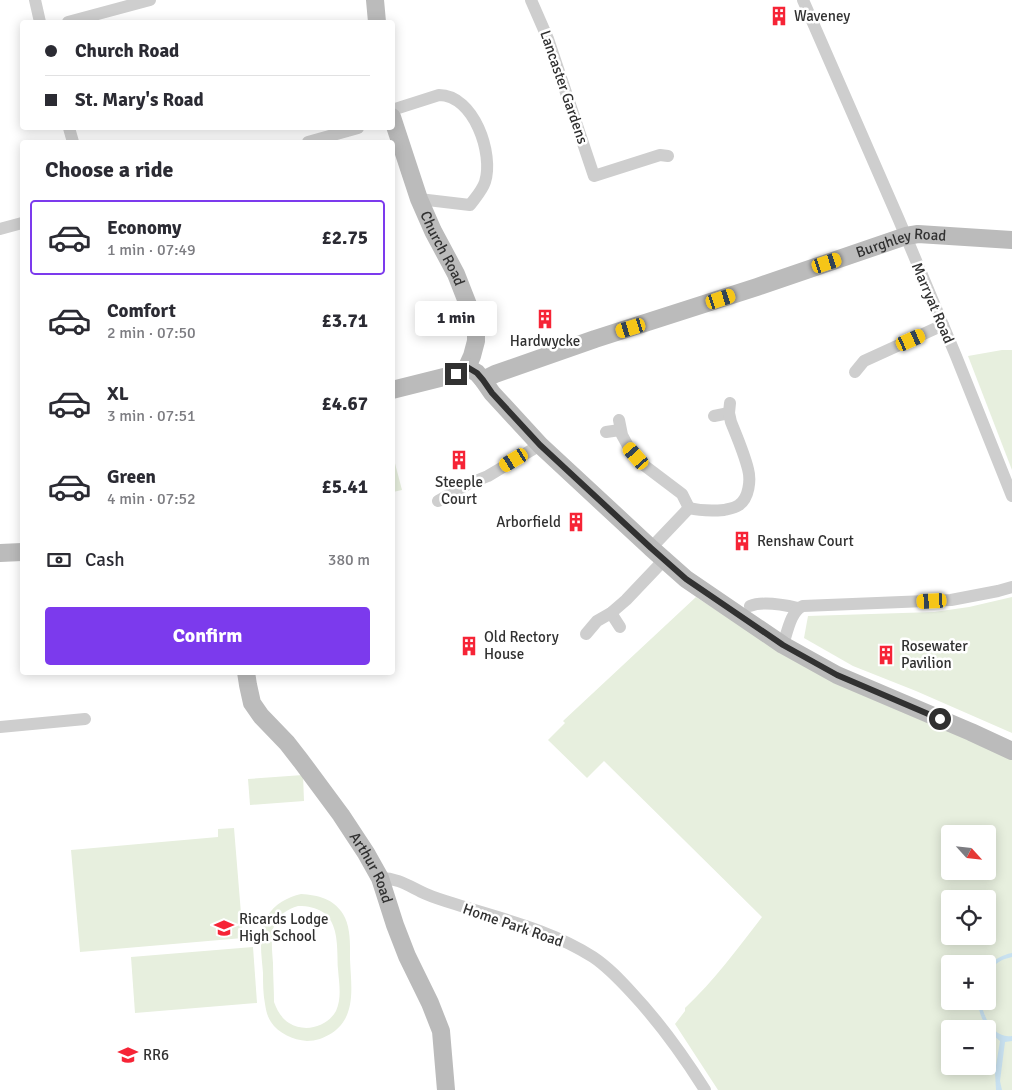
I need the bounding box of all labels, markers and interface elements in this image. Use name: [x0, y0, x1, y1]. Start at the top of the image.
building icon: Waveney: [768, 5, 790, 27]
place label: Waveney: [794, 7, 850, 25]
street label: Lancaster Gardens: [536, 28, 592, 147]
text: Church Road: [75, 39, 179, 63]
text: St. Mary's Road: [75, 88, 204, 112]
text: Choose a ride: [45, 156, 173, 183]
street label: Church Road: [416, 208, 469, 288]
icon: car: [47, 215, 92, 260]
text: Economy: [107, 216, 181, 240]
street label: Burghley Road: [854, 225, 947, 261]
text: £2.75: [322, 226, 368, 250]
text: 1 min · 07:49: [107, 240, 196, 260]
car: [810, 251, 843, 275]
street label: Marryat Road: [908, 260, 958, 346]
car: [704, 287, 737, 311]
icon: car: [47, 298, 92, 343]
text: Comfort: [107, 299, 176, 323]
callout: 1 min: [415, 302, 497, 336]
text: 1 min: [437, 308, 475, 328]
building icon: Hardwycke: [534, 308, 556, 330]
text: £3.71: [322, 309, 368, 333]
car: [614, 316, 647, 340]
text: 2 min · 07:50: [107, 323, 196, 343]
car: [894, 327, 927, 353]
place label: Hardwycke: [510, 332, 580, 350]
route end: [445, 363, 467, 385]
icon: car: [47, 381, 92, 426]
text: XL: [107, 382, 129, 406]
text: £4.67: [322, 392, 368, 416]
text: 3 min · 07:51: [107, 406, 196, 426]
car: [620, 440, 651, 472]
car: [497, 446, 530, 474]
building icon: Steeple Court: [448, 449, 470, 471]
icon: car: [47, 464, 92, 509]
text: Green: [107, 465, 156, 489]
place label: Steeple Court: [435, 473, 483, 508]
text: £5.41: [322, 475, 368, 499]
text: 4 min · 07:52: [107, 489, 196, 509]
building icon: Arborfield: [565, 511, 587, 533]
place label: Arborfield: [496, 513, 561, 531]
building icon: Renshaw Court: [731, 530, 753, 552]
place label: Renshaw Court: [757, 532, 854, 550]
icon: cash: [45, 546, 73, 574]
text: Cash: [85, 548, 125, 572]
text: 380 m: [328, 550, 370, 570]
car: [916, 593, 947, 609]
button: Confirm: [45, 607, 370, 665]
place label: Old Rectory House: [484, 628, 559, 663]
building icon: Old Rectory House: [458, 635, 480, 657]
place label: Rosewater Pavilion: [901, 637, 968, 672]
building icon: Rosewater Pavilion: [875, 644, 897, 666]
route start: [929, 708, 951, 730]
north arrow: [941, 825, 996, 880]
map controls: [941, 825, 996, 1075]
street label: Arthur Road: [346, 829, 396, 905]
button: locate: [941, 890, 996, 945]
street label: Home Park Road: [460, 899, 566, 951]
place label: Ricards Lodge High School: [239, 910, 329, 945]
school or university icon: Ricards Lodge High School: [213, 917, 235, 939]
button: +: [941, 955, 996, 1010]
button: −: [941, 1020, 996, 1075]
school or university icon: RR6: [117, 1044, 139, 1066]
place label: RR6: [143, 1046, 169, 1064]

